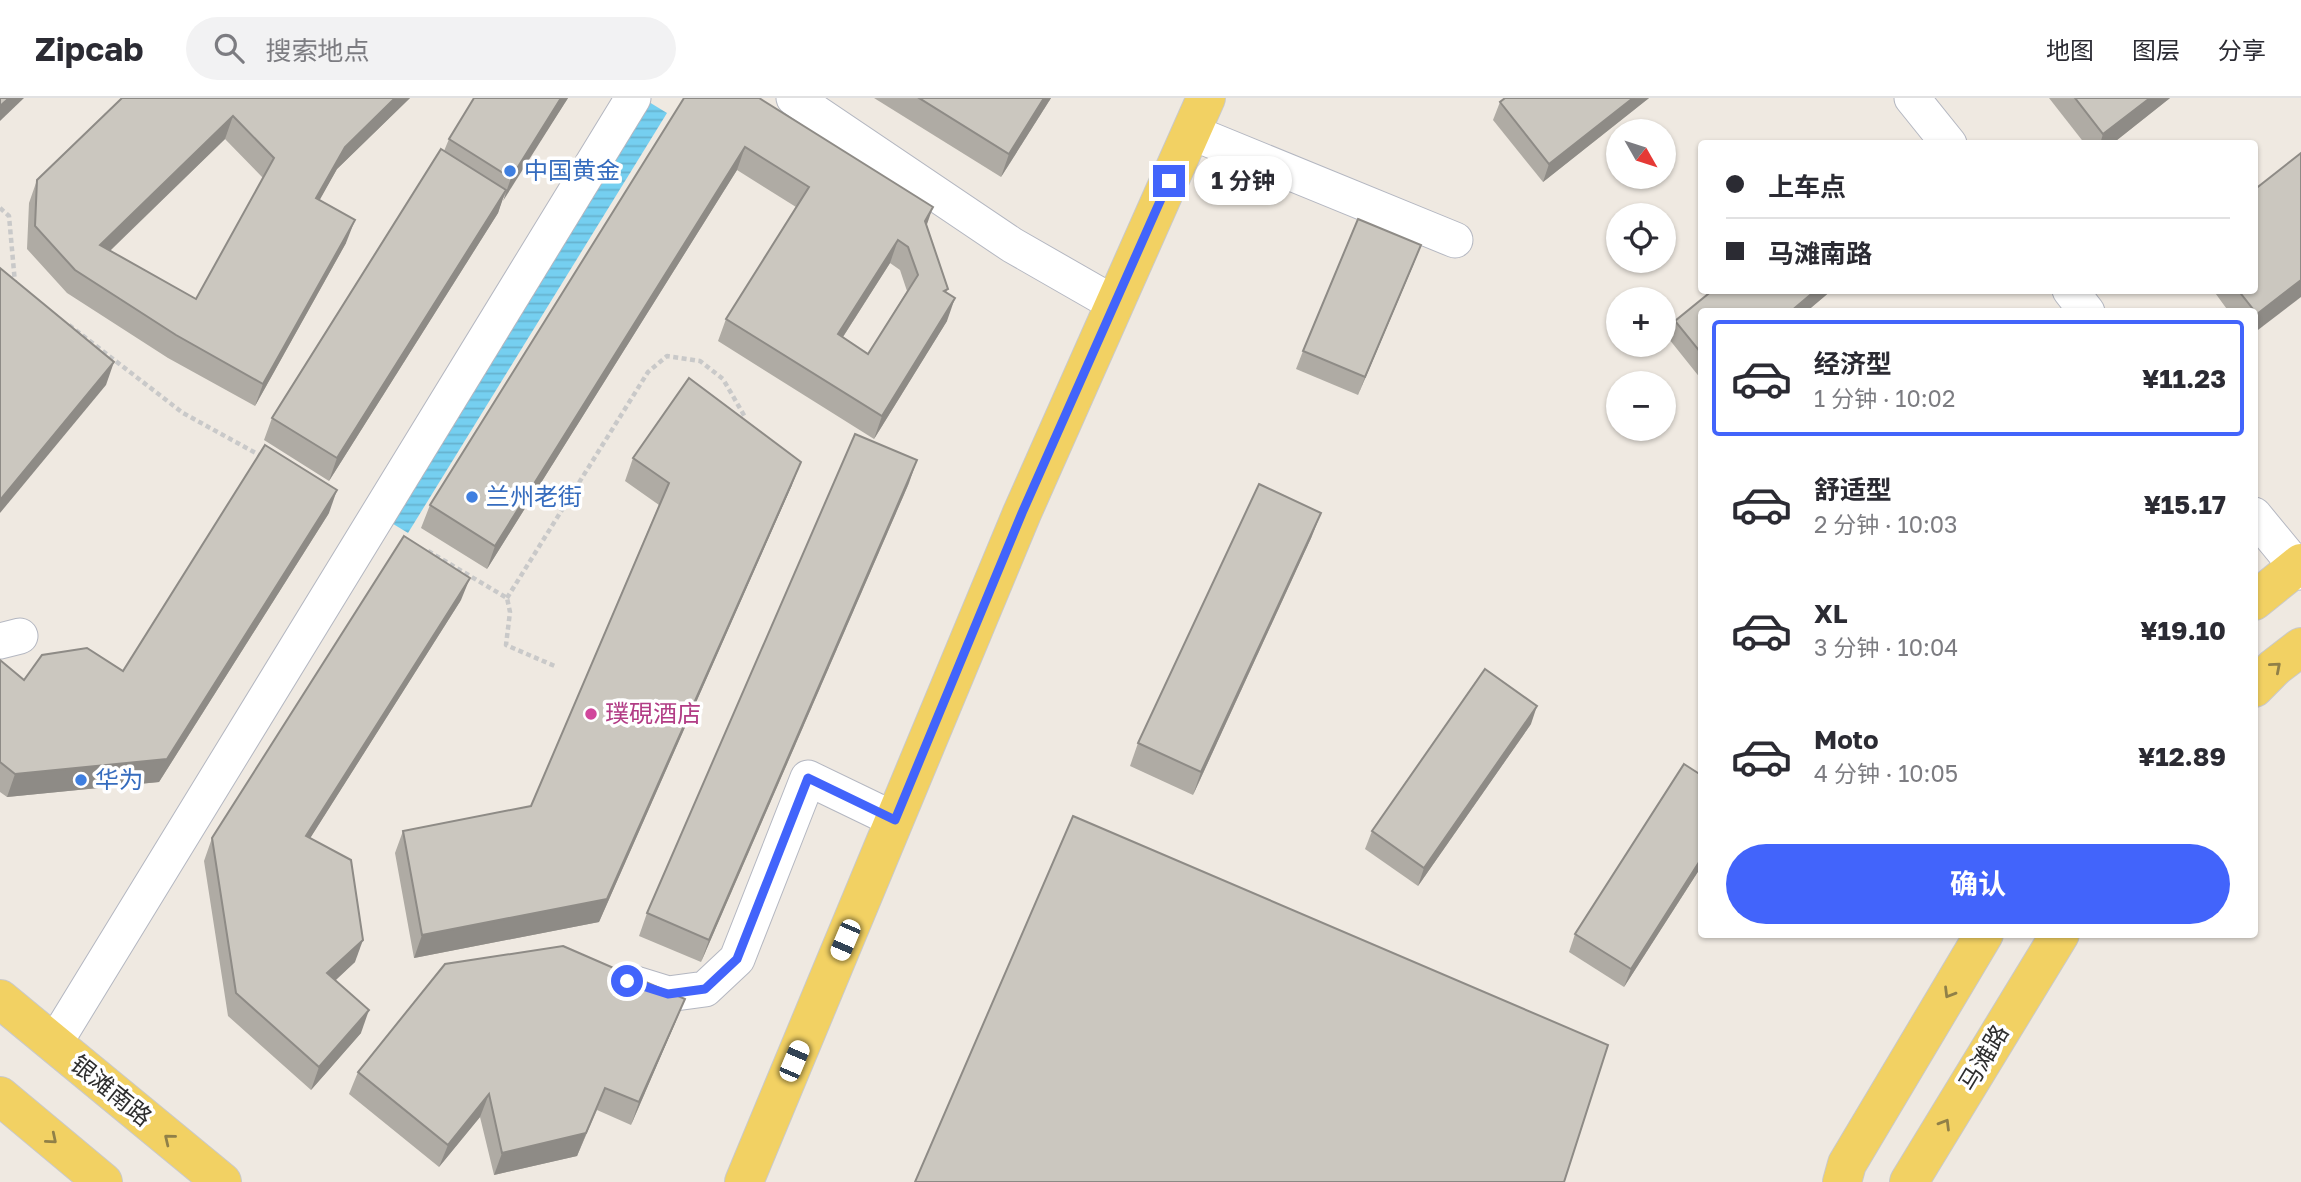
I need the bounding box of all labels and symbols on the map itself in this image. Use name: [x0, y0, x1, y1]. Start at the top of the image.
north arrow: [1606, 119, 1676, 189]
place label: 中国黄金: [524, 155, 620, 184]
callout: 1 分钟: [1194, 156, 1292, 206]
marker: 中国黄金: [502, 163, 518, 179]
route end: [1153, 165, 1185, 197]
place label: 兰州老街: [486, 481, 582, 510]
marker: 兰州老街: [464, 489, 480, 505]
one-way arrow: [2268, 663, 2281, 675]
place label: 璞硯酒店: [605, 698, 701, 727]
marker: 璞硯酒店: [583, 706, 599, 722]
place label: 华为: [95, 764, 143, 793]
marker: 华为: [73, 772, 89, 788]
car: [828, 917, 863, 963]
route start: [611, 965, 643, 997]
one-way arrow: [1945, 986, 1958, 999]
street label: 马滩路: [1952, 1019, 2014, 1096]
car: [777, 1038, 812, 1084]
street label: 银滩南路: [66, 1048, 158, 1131]
one-way arrow: [1936, 1118, 1949, 1131]
one-way arrow: [43, 1131, 56, 1143]
one-way arrow: [165, 1135, 178, 1147]

